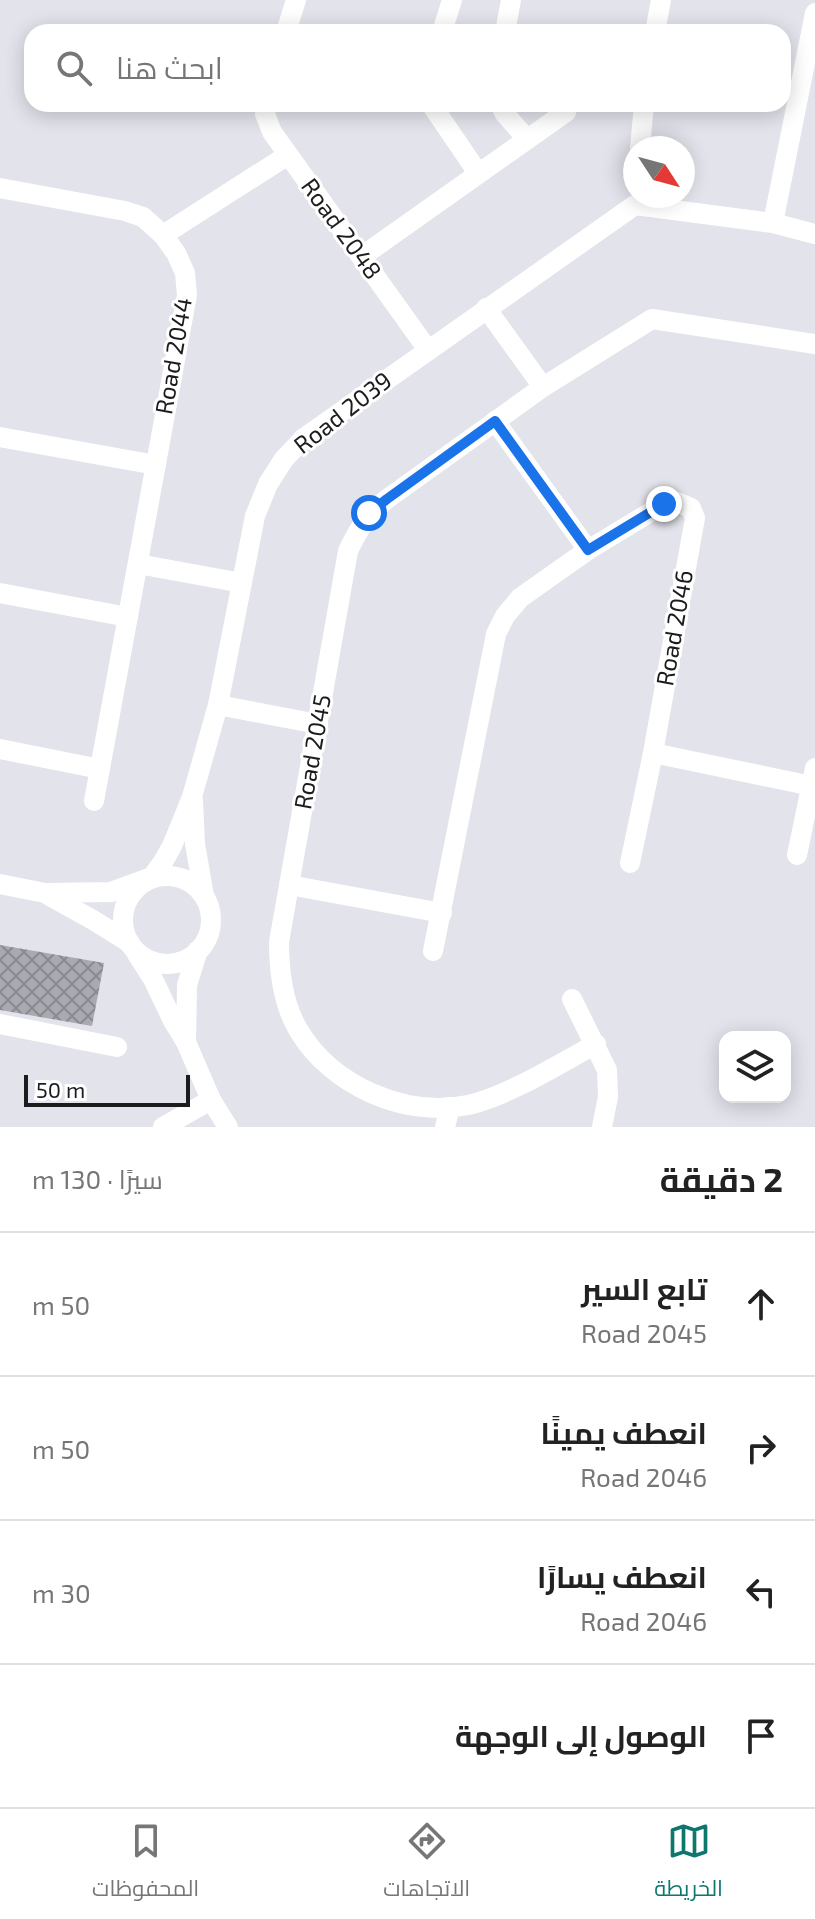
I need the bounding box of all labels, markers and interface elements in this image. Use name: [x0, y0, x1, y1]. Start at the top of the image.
search box: [24, 24, 791, 112]
icon: search: [52, 46, 96, 90]
text: ابحث هنا: [116, 49, 223, 85]
north arrow: [623, 136, 695, 208]
street label: Road 2048: [296, 172, 389, 284]
street label: Road 2044: [148, 295, 197, 416]
street label: Road 2039: [288, 365, 397, 459]
route end: [646, 486, 682, 522]
route start: [351, 495, 387, 531]
street label: Road 2046: [649, 568, 698, 688]
street label: Road 2045: [287, 692, 336, 811]
map controls: [719, 1031, 791, 1103]
button: layers: [719, 1031, 791, 1103]
scale bar: [24, 1071, 190, 1107]
text: 50 m: [36, 1076, 85, 1102]
text: 2 دقيقة: [660, 1158, 783, 1199]
text: سيرًا · 130 m: [32, 1163, 163, 1194]
text: تابع السير: [581, 1270, 707, 1306]
icon: ahead: [739, 1282, 783, 1326]
text: 50 m: [32, 1289, 90, 1320]
text: Road 2045: [581, 1317, 707, 1348]
text: انعطف يمينًا: [541, 1414, 707, 1450]
icon: right: [739, 1426, 783, 1470]
text: 50 m: [32, 1433, 90, 1464]
text: Road 2046: [580, 1461, 707, 1492]
text: انعطف يسارًا: [537, 1558, 707, 1594]
icon: left: [739, 1570, 783, 1614]
text: 30 m: [32, 1577, 91, 1608]
text: Road 2046: [580, 1605, 707, 1636]
icon: arrive: [739, 1714, 783, 1758]
text: الوصول إلى الوجهة: [455, 1717, 707, 1753]
tab: المحفوظات: [92, 1819, 199, 1909]
tab: الاتجاهات: [383, 1819, 470, 1909]
tab: الخريطة: [654, 1819, 723, 1909]

